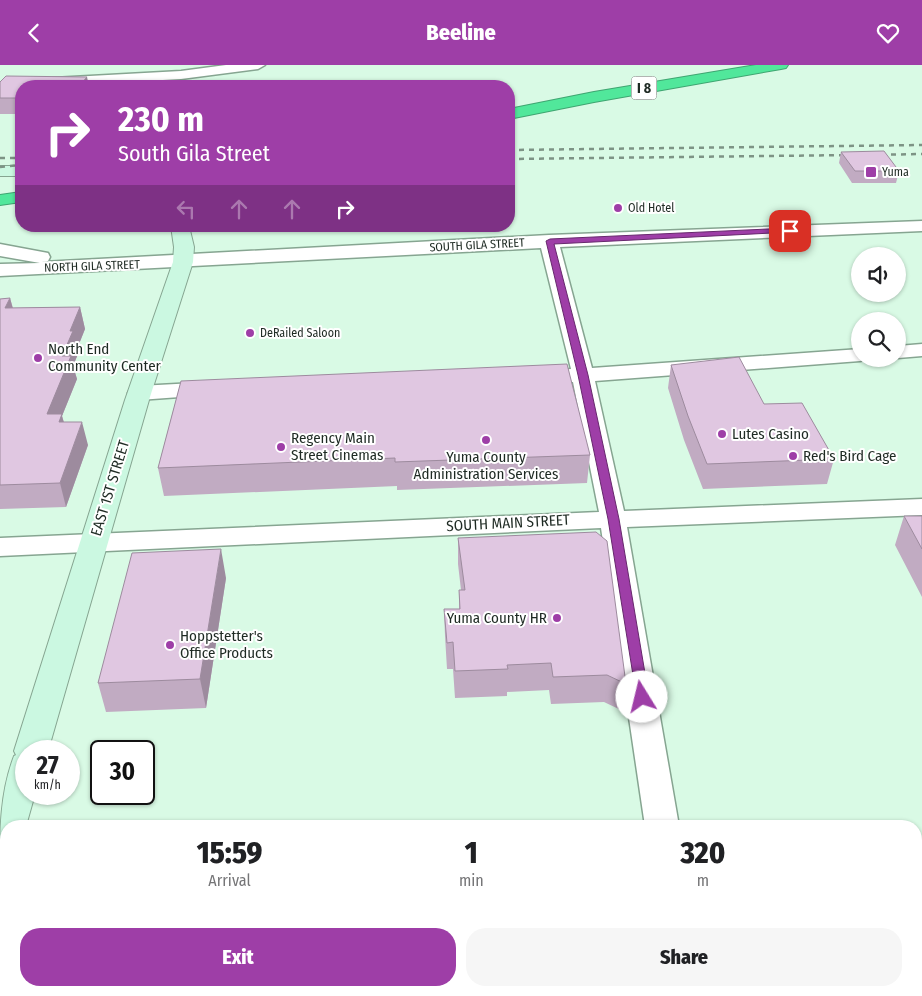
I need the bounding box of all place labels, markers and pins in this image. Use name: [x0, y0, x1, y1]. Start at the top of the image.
marker: Yuma: [864, 165, 878, 179]
place label: Yuma: [882, 165, 909, 179]
place label: Old Hotel: [628, 201, 674, 215]
marker: Old Hotel: [612, 202, 624, 214]
pin: [769, 210, 811, 252]
place label: DeRailed Saloon: [260, 326, 340, 340]
marker: DeRailed Saloon: [244, 327, 256, 339]
place label: North End Community Center: [48, 340, 162, 375]
marker: North End Community Center: [32, 352, 44, 364]
place label: Lutes Casino: [732, 425, 809, 443]
marker: Lutes Casino: [716, 428, 728, 440]
place label: Regency Main Street Cinemas: [291, 429, 383, 464]
marker: Yuma County Administration Services: [480, 434, 492, 446]
marker: Regency Main Street Cinemas: [275, 441, 287, 453]
place label: Red's Bird Cage: [803, 447, 896, 465]
place label: Yuma County Administration Services: [414, 448, 558, 483]
marker: Red's Bird Cage: [787, 450, 799, 462]
place label: Yuma County HR: [447, 609, 547, 627]
marker: Yuma County HR: [551, 612, 563, 624]
place label: Hoppstetter's Office Products: [180, 627, 273, 662]
marker: Hoppstetter's Office Products: [164, 639, 176, 651]

